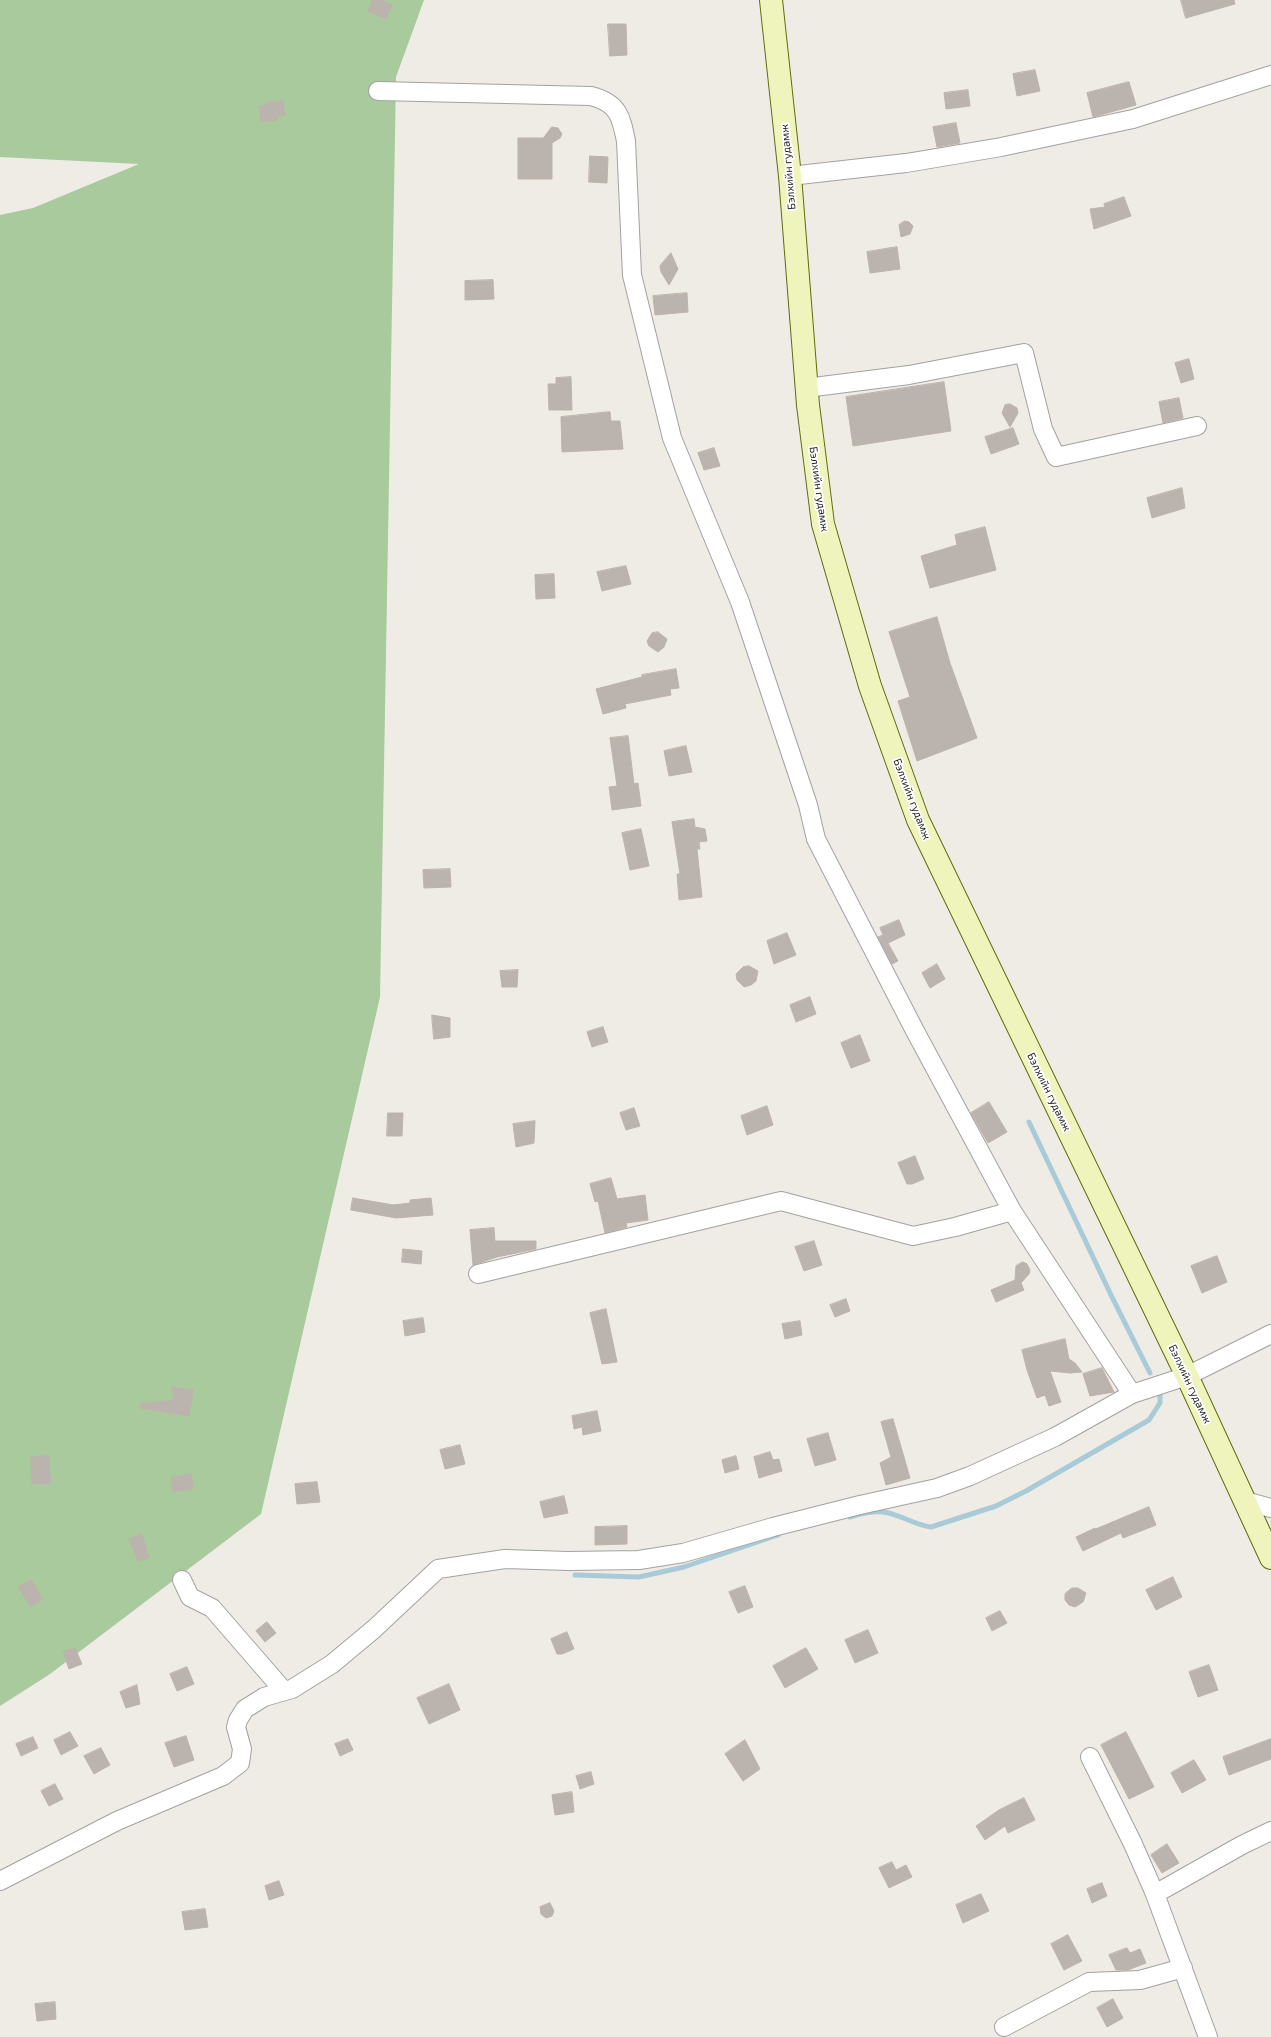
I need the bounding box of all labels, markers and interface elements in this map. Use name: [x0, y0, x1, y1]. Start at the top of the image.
street label: Бэлхийн гудамж: [778, 124, 798, 210]
street label: Бэлхийн гудамж: [806, 446, 832, 532]
street label: Бэлхийн гудамж: [890, 757, 934, 841]
street label: Бэлхийн гудамж: [1024, 1051, 1074, 1133]
street label: Бэлхийн гудамж: [1166, 1342, 1214, 1426]

